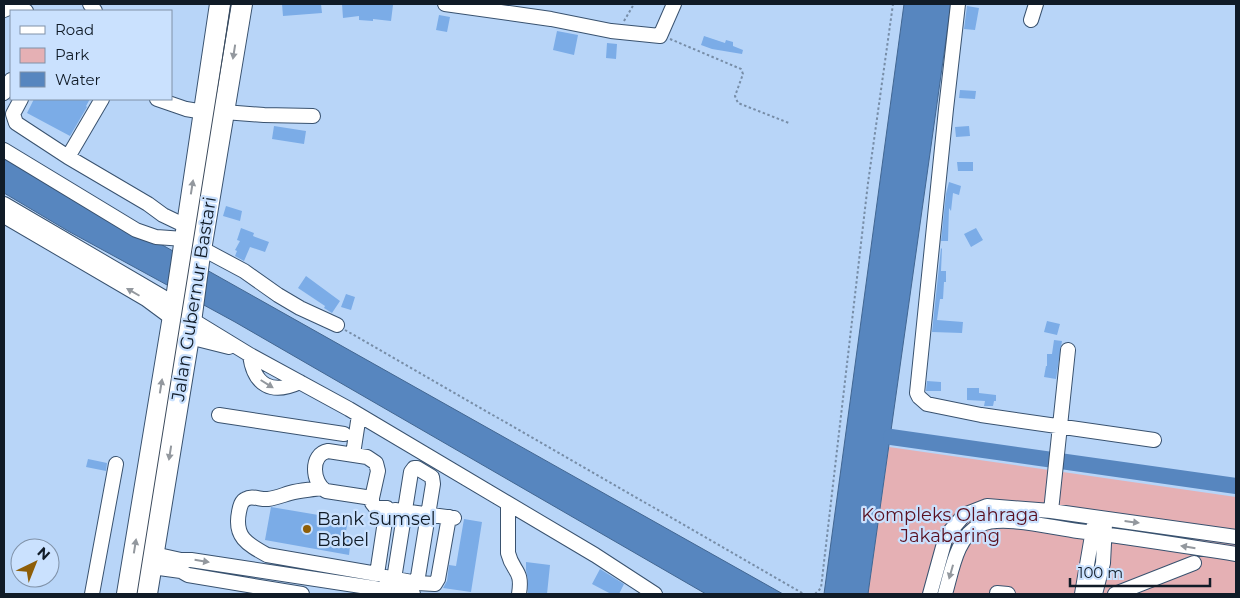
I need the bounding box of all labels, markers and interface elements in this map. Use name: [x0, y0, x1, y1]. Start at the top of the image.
legend: [10, 10, 172, 100]
text: Road: [55, 20, 94, 39]
one-way arrow: [229, 44, 237, 60]
text: Park: [55, 45, 89, 64]
text: Water: [55, 70, 101, 89]
one-way arrow: [189, 179, 197, 195]
street label: Jalan Gubernur Bastari: [167, 195, 221, 404]
one-way arrow: [126, 287, 139, 296]
one-way arrow: [157, 377, 165, 393]
one-way arrow: [260, 379, 274, 388]
one-way arrow: [166, 445, 174, 461]
park label: Kompleks Olahraga Jakabaring: [861, 504, 1039, 547]
place label: Bank Sumsel Babel: [317, 508, 436, 551]
one-way arrow: [1125, 518, 1141, 526]
marker: Bank Sumsel Babel: [301, 523, 313, 535]
north arrow: [10, 538, 60, 588]
one-way arrow: [132, 538, 140, 554]
one-way arrow: [1180, 542, 1196, 550]
text: N: [34, 543, 54, 564]
scale bar: [1070, 556, 1210, 588]
one-way arrow: [194, 558, 210, 566]
text: 100 m: [1078, 563, 1123, 582]
one-way arrow: [947, 564, 955, 579]

